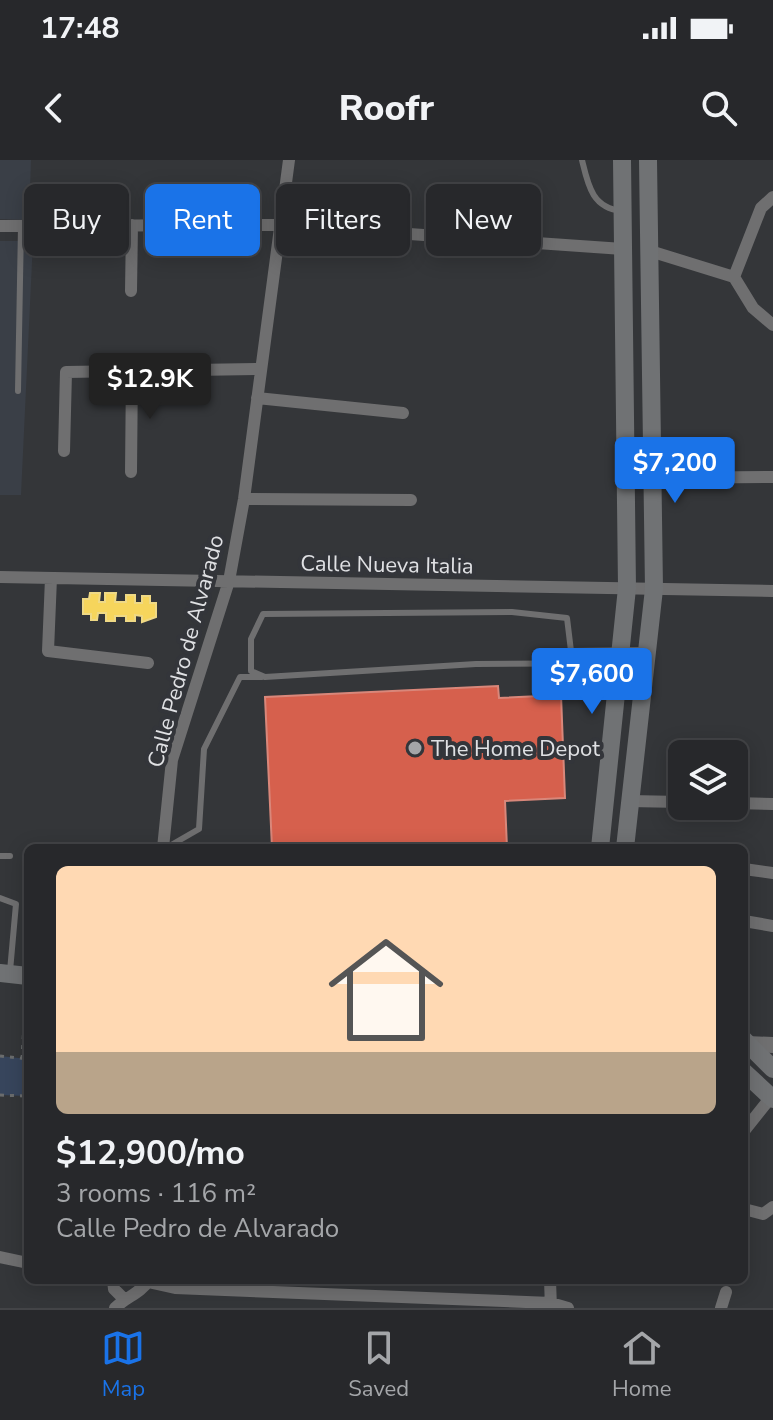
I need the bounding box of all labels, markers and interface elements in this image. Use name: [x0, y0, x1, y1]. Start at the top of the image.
text: 17:48: [40, 8, 119, 49]
text: Roofr: [339, 84, 434, 133]
icon: back: [32, 86, 76, 130]
icon: search: [697, 86, 741, 130]
chip: Buy: [24, 184, 129, 256]
chip: Rent: [145, 184, 260, 256]
chip: Filters: [276, 184, 410, 256]
chip: New: [426, 184, 541, 256]
pin: $12.9K: [85, 353, 215, 421]
text: $12.9K: [107, 361, 193, 396]
pin: $7,200: [610, 437, 740, 505]
text: $7,200: [633, 445, 717, 480]
street label: Calle Pedro de Alvarado: [140, 532, 231, 771]
street label: Calle Nueva Italia: [300, 548, 474, 582]
pin: $7,600: [527, 648, 657, 716]
text: $7,600: [550, 656, 634, 691]
place label: The Home Depot: [431, 734, 600, 764]
marker: The Home Depot: [406, 739, 424, 757]
map controls: [668, 740, 748, 820]
button: layers: [668, 740, 748, 820]
icon: home: [314, 918, 458, 1062]
text: $12,900/mo: [56, 1130, 245, 1176]
text: 3 rooms · 116 m²: [56, 1176, 256, 1211]
text: Calle Pedro de Alvarado: [56, 1211, 339, 1246]
tab: Map: [101, 1326, 145, 1404]
tab: Saved: [348, 1326, 409, 1404]
tab: Home: [612, 1326, 672, 1404]

